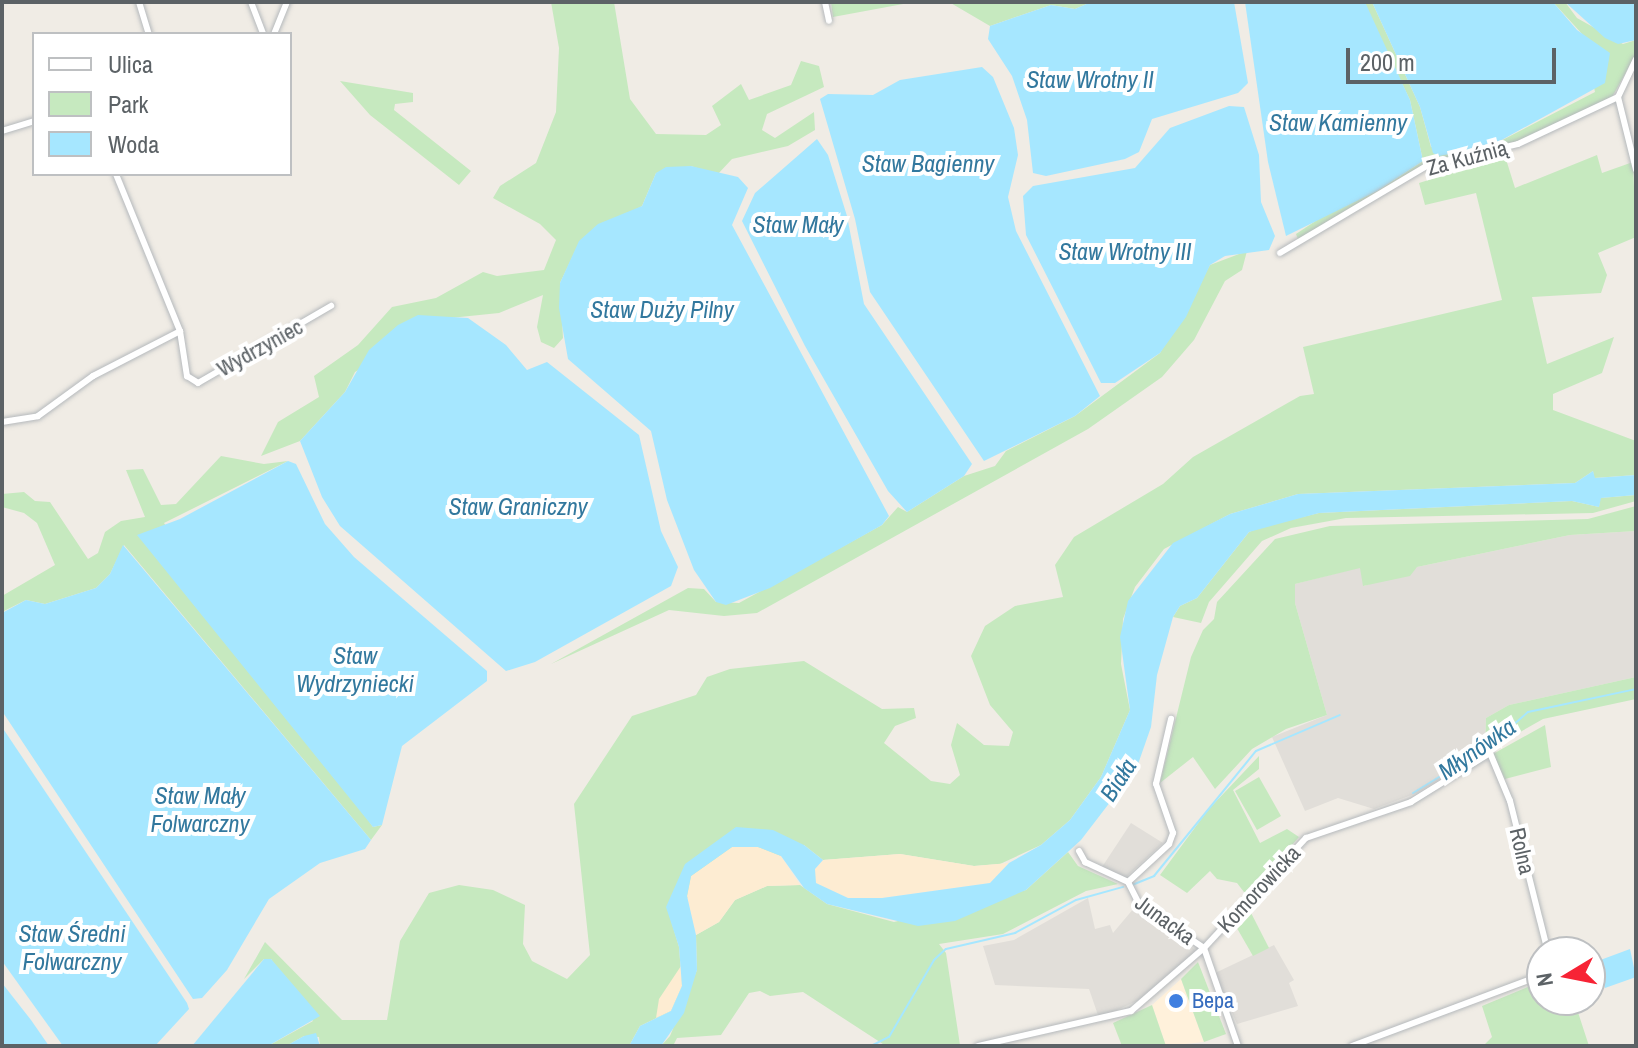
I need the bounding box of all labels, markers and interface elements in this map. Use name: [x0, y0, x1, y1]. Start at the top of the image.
legend: [32, 32, 292, 176]
scale bar: [1350, 32, 1560, 82]
text: 200 m: [1360, 46, 1415, 78]
text: Ulica: [108, 48, 153, 80]
water label: Staw Wrotny II: [1026, 66, 1154, 94]
text: Park: [108, 88, 148, 120]
water label: Staw Kamienny: [1269, 109, 1407, 137]
text: Woda: [108, 128, 159, 160]
street label: Za Kuźnią: [1424, 135, 1510, 181]
water label: Staw Bagienny: [862, 150, 994, 178]
water label: Staw Mały: [753, 211, 843, 239]
water label: Staw Wrotny III: [1058, 238, 1192, 266]
water label: Staw Duży Pilny: [590, 296, 734, 324]
street label: Wydrzyniec: [212, 314, 308, 382]
water label: Staw Graniczny: [449, 493, 587, 521]
water label: Staw Wydrzyniecki: [296, 642, 414, 698]
water label: Młynówka: [1433, 712, 1521, 786]
water label: Biała: [1094, 753, 1142, 807]
water label: Staw Mały Folwarczny: [151, 782, 249, 838]
street label: Rolna: [1504, 825, 1540, 877]
street label: Komorowicka: [1212, 840, 1306, 938]
street label: Junacka: [1130, 890, 1200, 950]
water label: Staw Średni Folwarczny: [18, 920, 126, 976]
north arrow: [1526, 936, 1606, 1016]
text: N: [1528, 971, 1560, 989]
place label: Bepa: [1192, 988, 1234, 1014]
marker: Bepa: [1167, 992, 1185, 1010]

